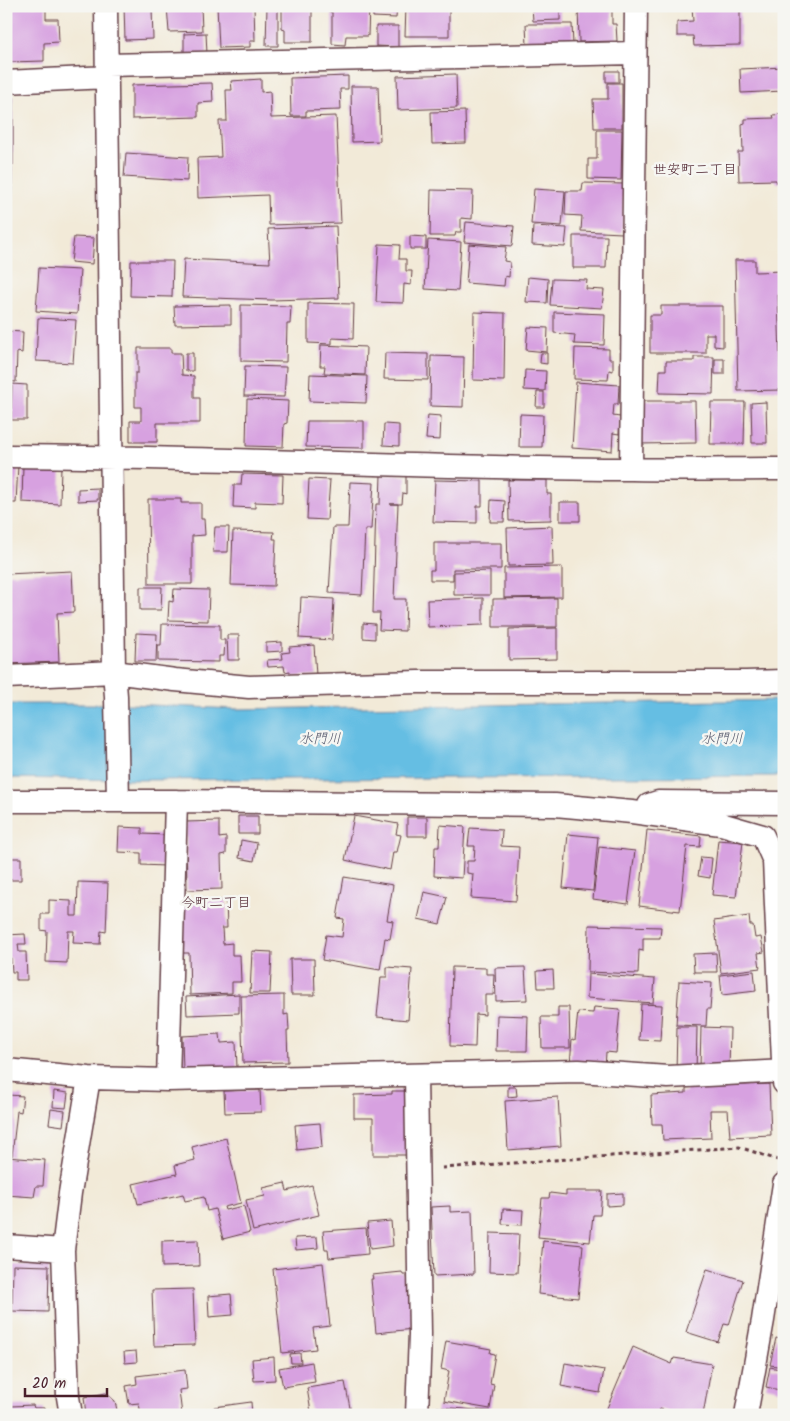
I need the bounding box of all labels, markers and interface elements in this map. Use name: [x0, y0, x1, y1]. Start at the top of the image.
district label: 世安町二丁目: [653, 159, 737, 181]
water label: 水門川: [299, 728, 341, 750]
water label: 水門川: [701, 728, 743, 750]
district label: 今町二丁目: [181, 892, 251, 914]
scale bar: [25, 1366, 108, 1398]
text: 20 m: [32, 1372, 66, 1396]

